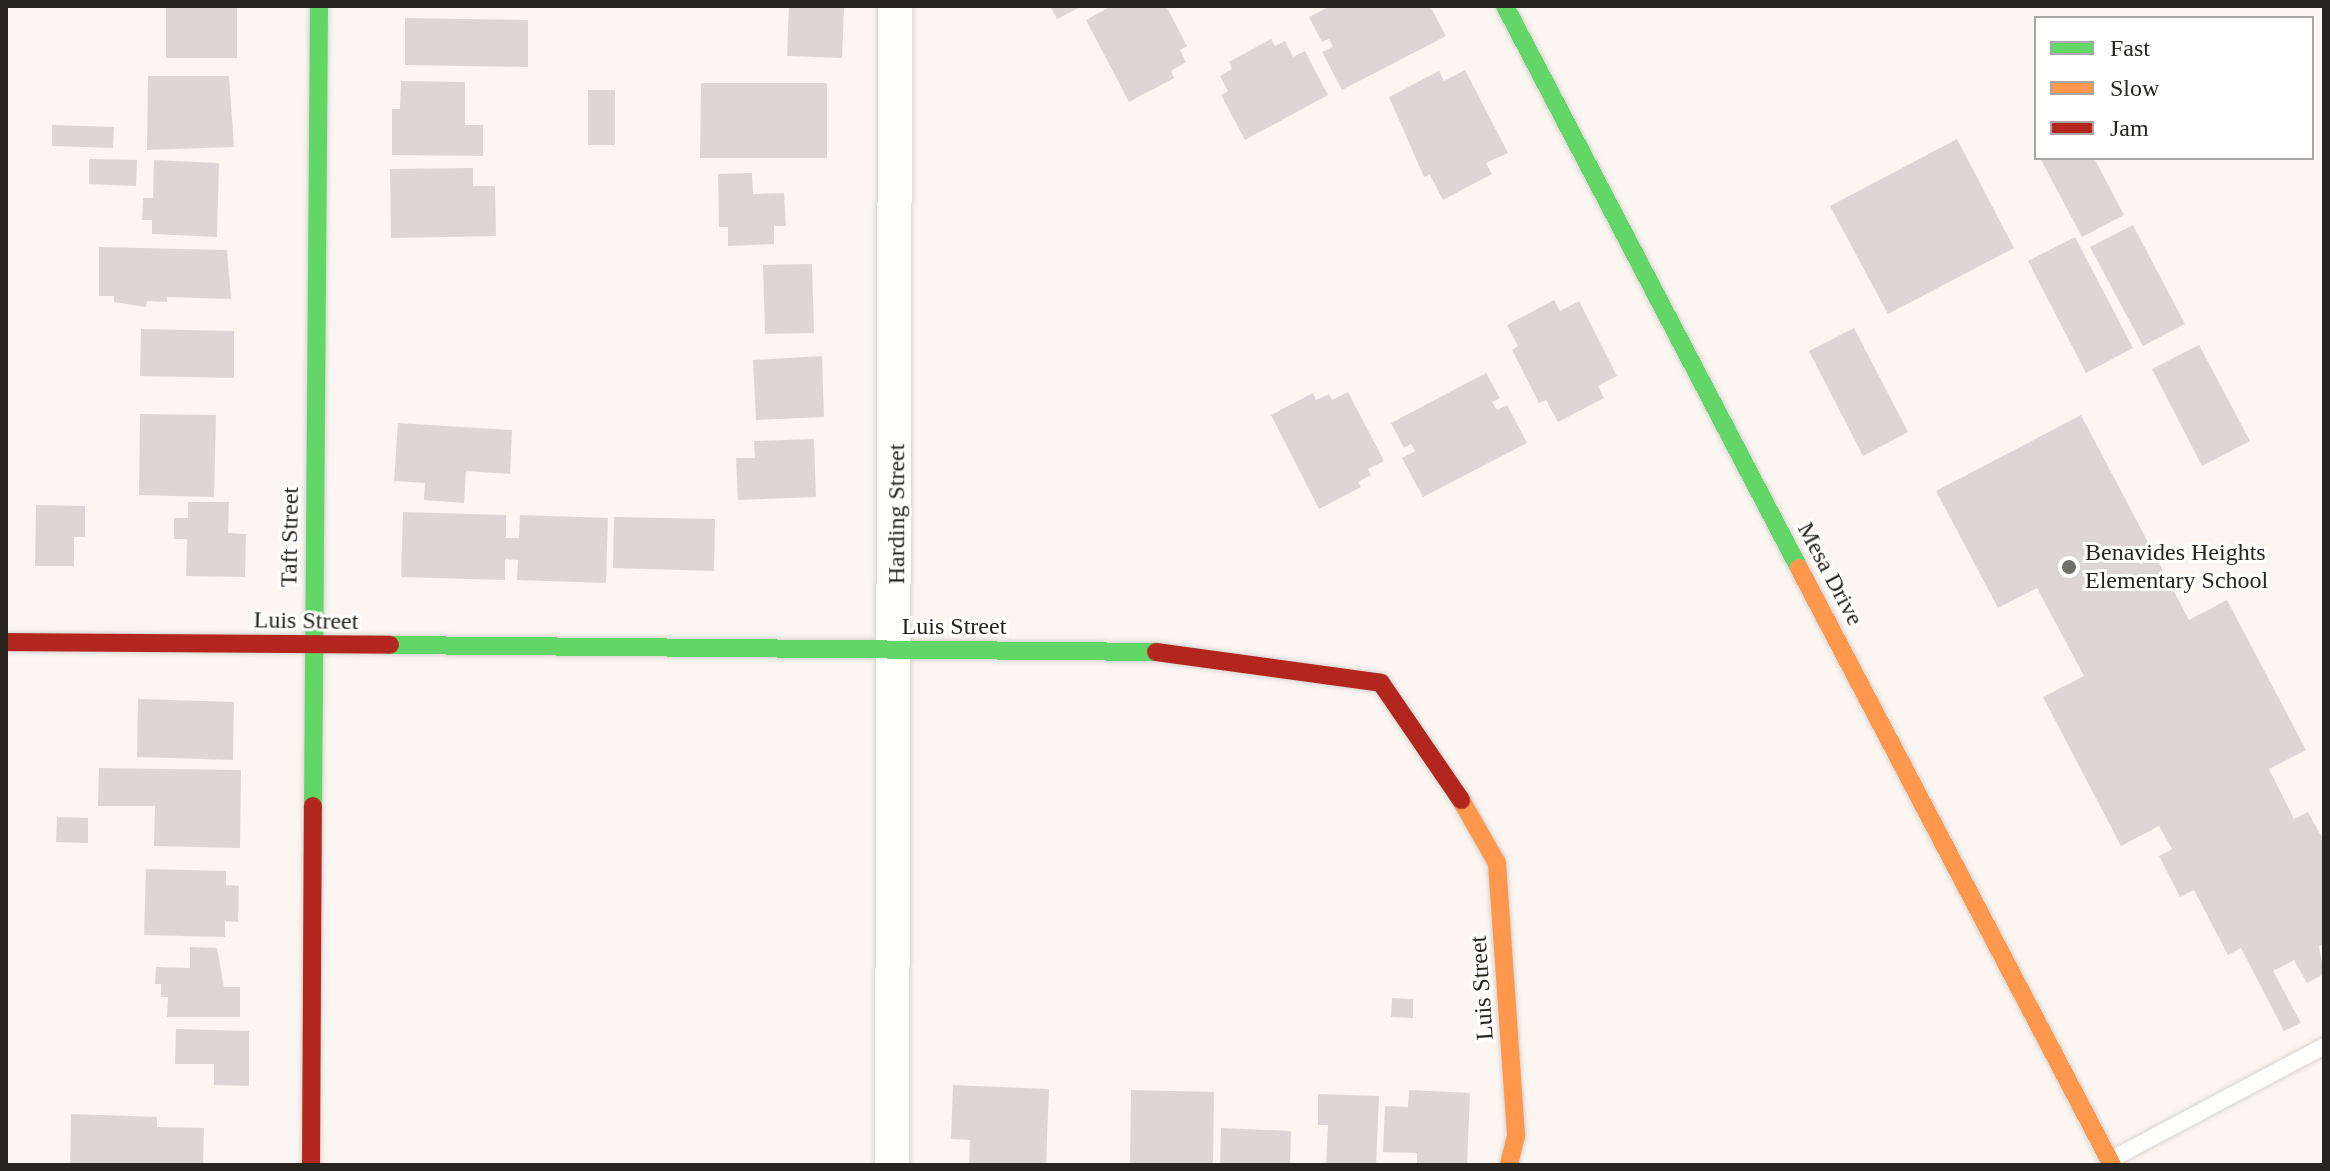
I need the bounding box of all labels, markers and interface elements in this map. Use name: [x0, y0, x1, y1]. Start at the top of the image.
legend: [2034, 16, 2314, 160]
text: Fast: [2110, 35, 2150, 61]
text: Slow: [2110, 75, 2159, 101]
text: Jam: [2110, 115, 2149, 141]
street label: Harding Street: [883, 444, 911, 584]
street label: Taft Street: [275, 487, 305, 587]
street label: Mesa Drive: [1791, 518, 1869, 630]
place label: Benavides Heights Elementary School: [2085, 539, 2268, 595]
marker: Benavides Heights Elementary School: [2060, 558, 2078, 576]
street label: Luis Street: [253, 606, 359, 636]
street label: Luis Street: [902, 613, 1006, 641]
street label: Luis Street: [1464, 935, 1500, 1041]

